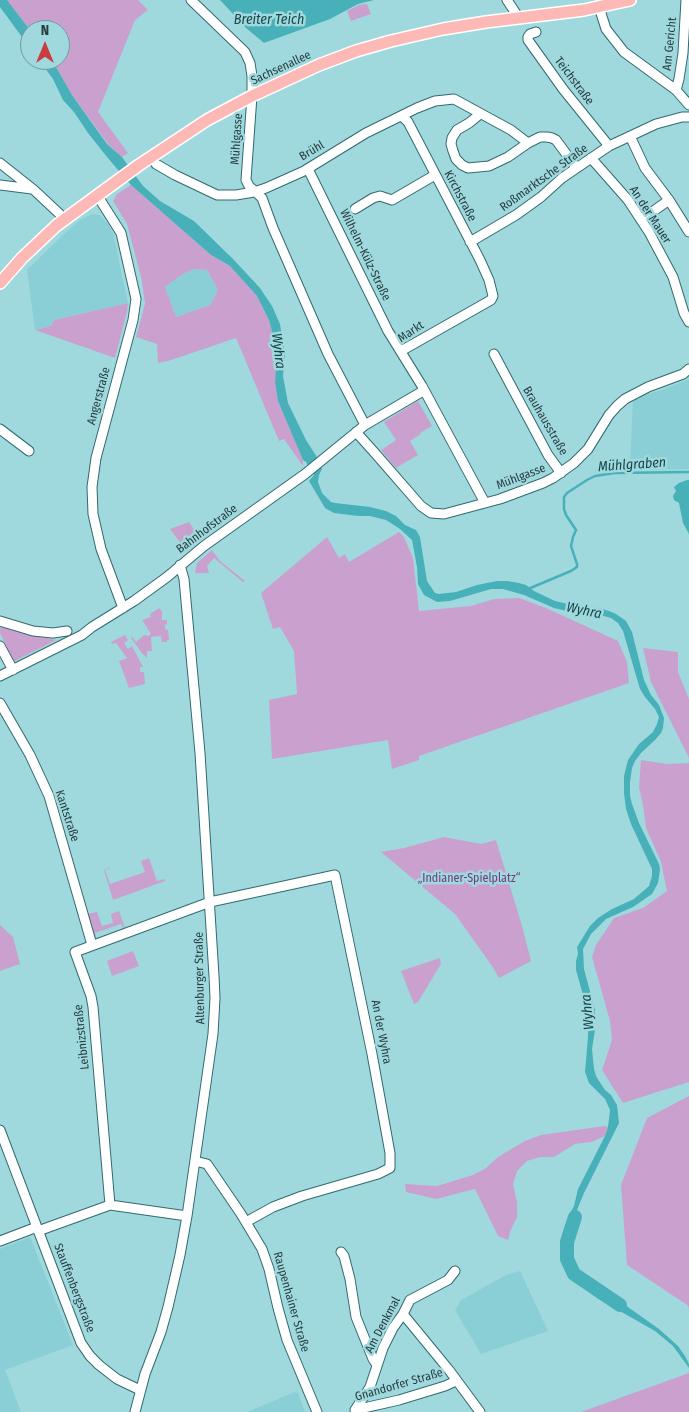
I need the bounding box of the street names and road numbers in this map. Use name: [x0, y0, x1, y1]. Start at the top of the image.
street label: Am Gericht: [660, 17, 680, 71]
street label: Sachsenallee: [249, 48, 313, 88]
street label: Teichstraße: [551, 54, 597, 108]
street label: Mühlgasse: [228, 113, 246, 165]
street label: Brühl: [297, 138, 327, 164]
street label: Roßmarktsche Straße: [497, 141, 591, 215]
street label: Kirchstraße: [441, 168, 479, 224]
street label: An der Mauer: [626, 184, 674, 246]
street label: Wilhelm-Külz-Straße: [337, 207, 393, 303]
street label: Markt: [395, 318, 427, 346]
street label: Angerstraße: [84, 366, 114, 426]
street label: Brauhausstraße: [519, 384, 571, 458]
street label: Mühlgasse: [494, 461, 548, 493]
street label: Bahnhofstraße: [174, 501, 240, 557]
street label: Kantstraße: [52, 788, 82, 844]
street label: Altenburger Straße: [192, 932, 208, 1024]
street label: An der Wyhra: [368, 999, 394, 1065]
street label: Leibnizstraße: [71, 1004, 93, 1070]
street label: Stauffenbergstraße: [50, 1241, 98, 1335]
street label: Raupenhainer Straße: [270, 1250, 312, 1354]
street label: Am Denkmal: [362, 1295, 404, 1355]
street label: Gnandorfer Straße: [353, 1366, 445, 1404]

